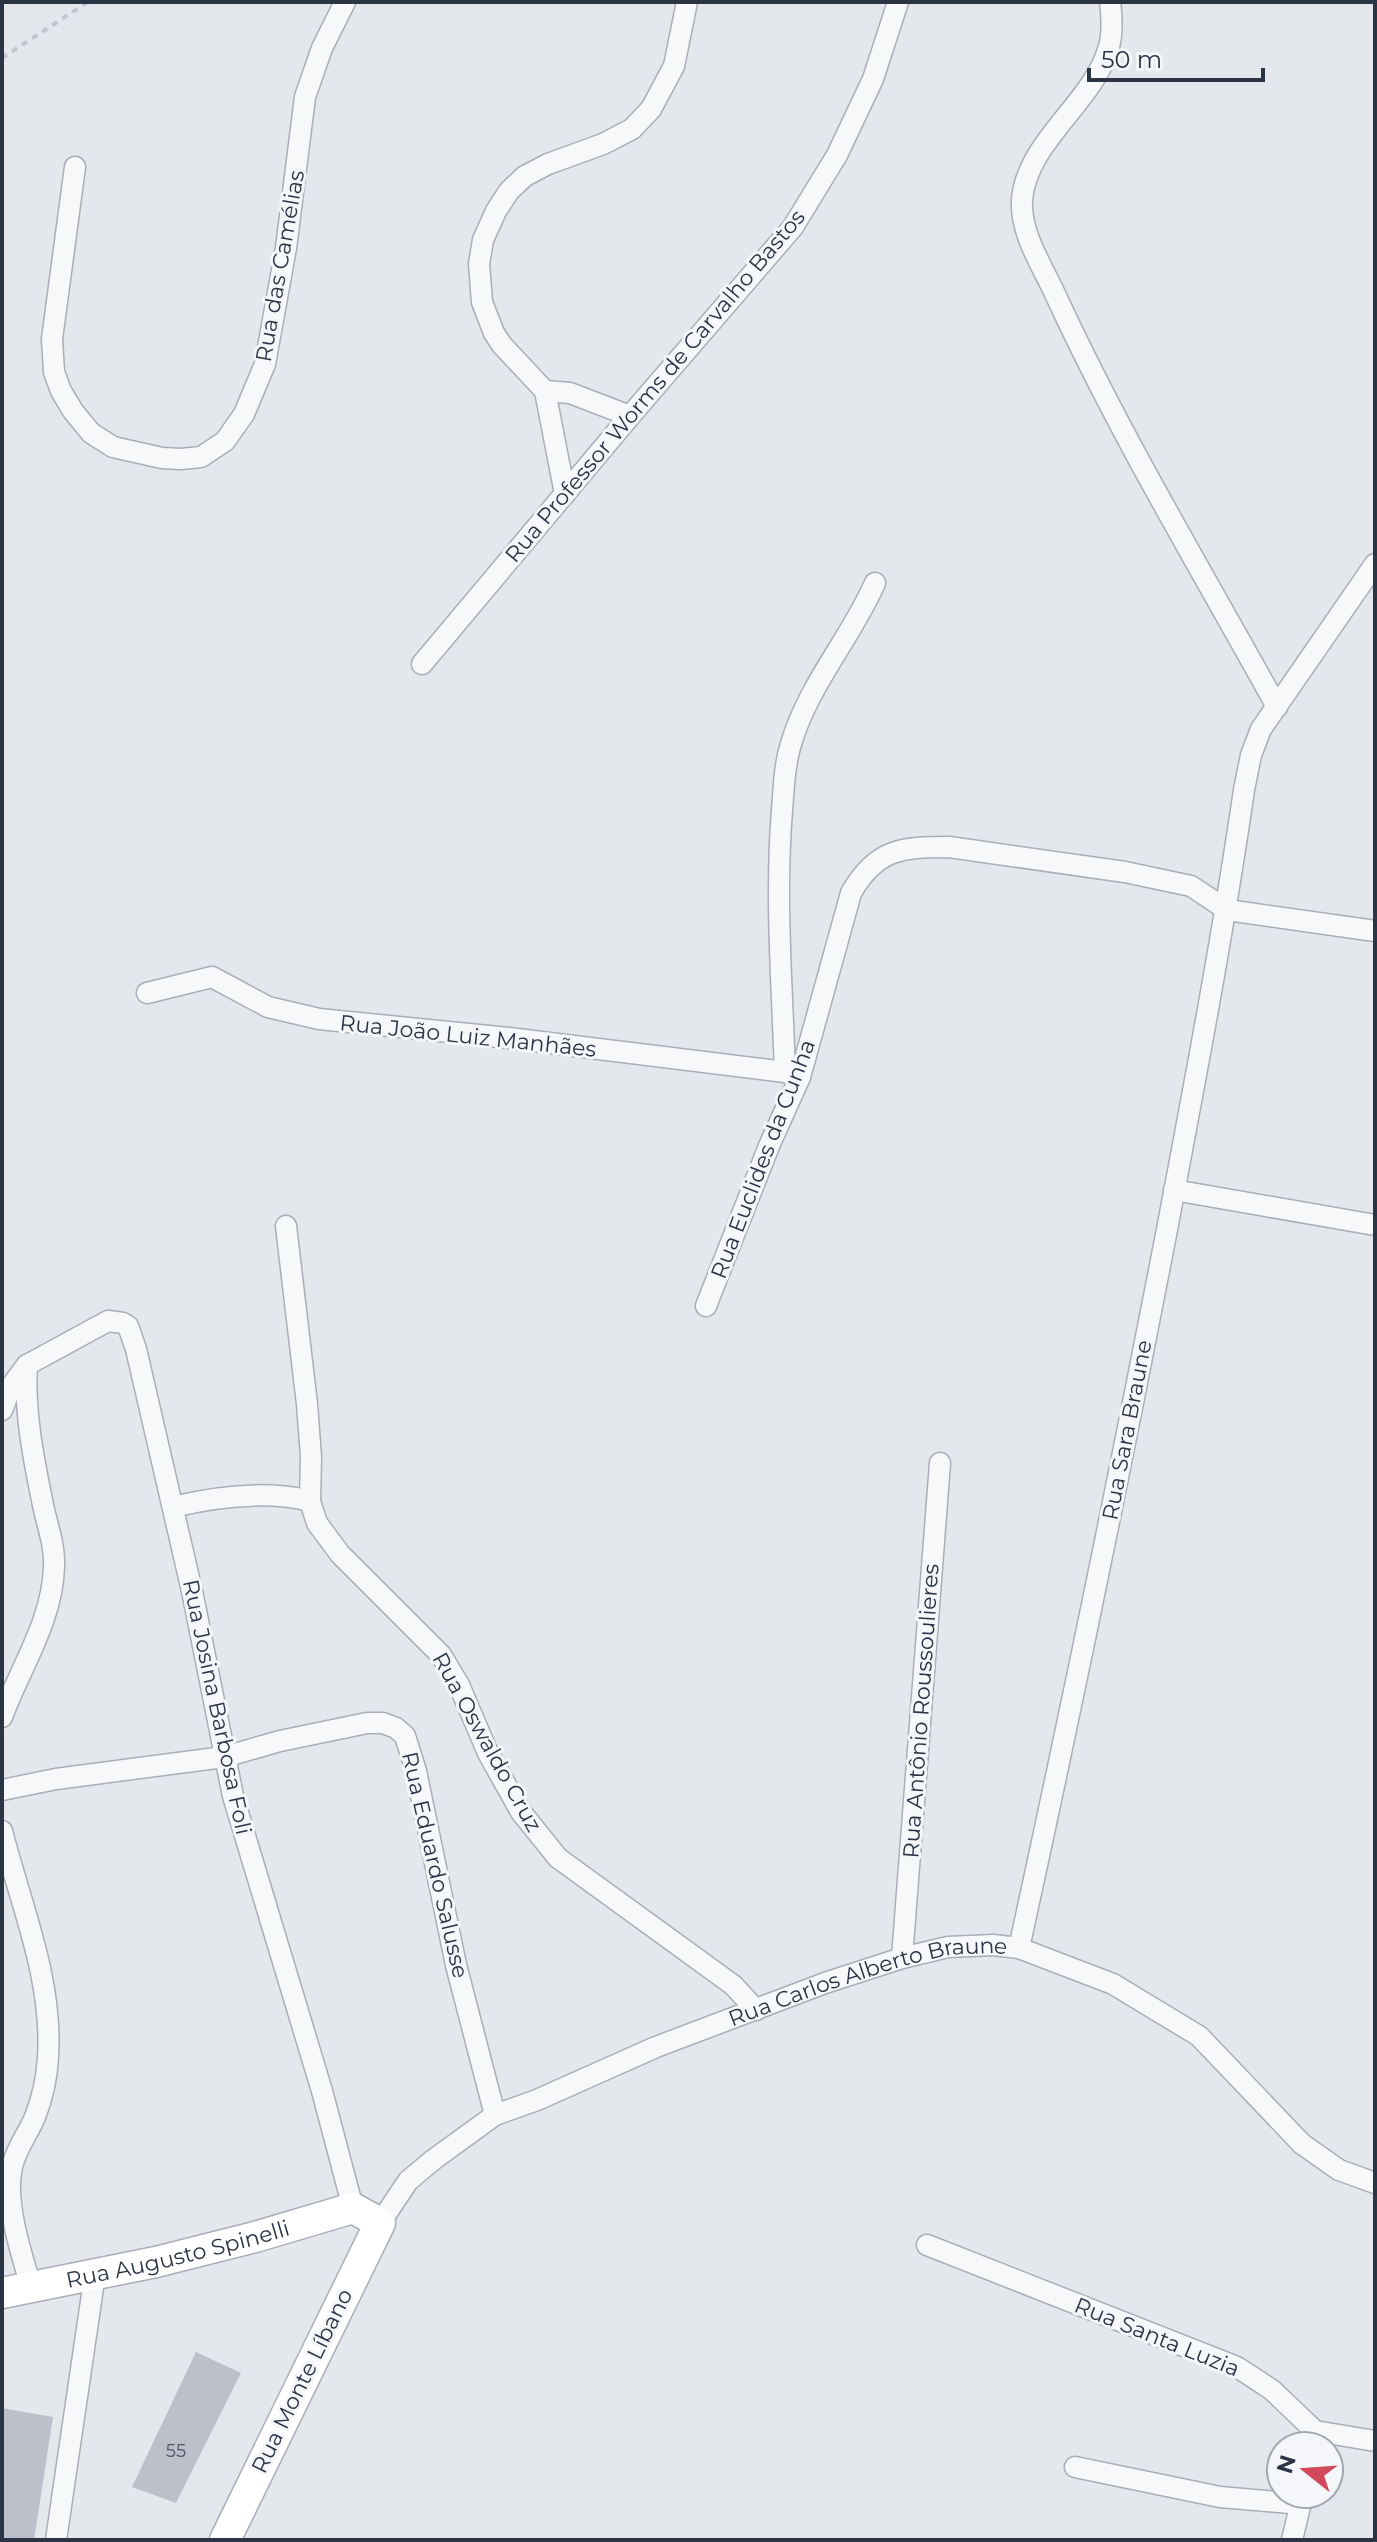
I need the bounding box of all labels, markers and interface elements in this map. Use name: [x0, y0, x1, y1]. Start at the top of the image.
scale bar: [1089, 32, 1263, 82]
text: 50 m: [1101, 45, 1162, 74]
street label: Rua das Camélias: [250, 168, 310, 364]
street label: Rua Professor Worms de Carvalho Bastos: [499, 204, 811, 568]
street label: Rua João Luiz Manhães: [338, 1009, 598, 1063]
street label: Rua Euclides da Cunha: [705, 1036, 821, 1282]
street label: Rua Sara Braune: [1096, 1338, 1158, 1522]
street label: Rua Antônio Roussoulieres: [897, 1563, 945, 1859]
street label: Rua Josina Barbosa Foli: [177, 1577, 257, 1837]
street label: Rua Oswaldo Cruz: [426, 1647, 548, 1837]
street label: Rua Eduardo Salusse: [396, 1749, 474, 1981]
street label: Rua Carlos Alberto Braune: [724, 1931, 1009, 2032]
street label: Rua Augusto Spinelli: [64, 2214, 293, 2293]
street label: Rua Monte Líbano: [246, 2284, 358, 2478]
street label: Rua Santa Luzia: [1070, 2292, 1244, 2382]
north arrow: [1265, 2430, 1345, 2510]
house number: 55: [166, 2440, 186, 2462]
text: N: [1271, 2452, 1302, 2477]

